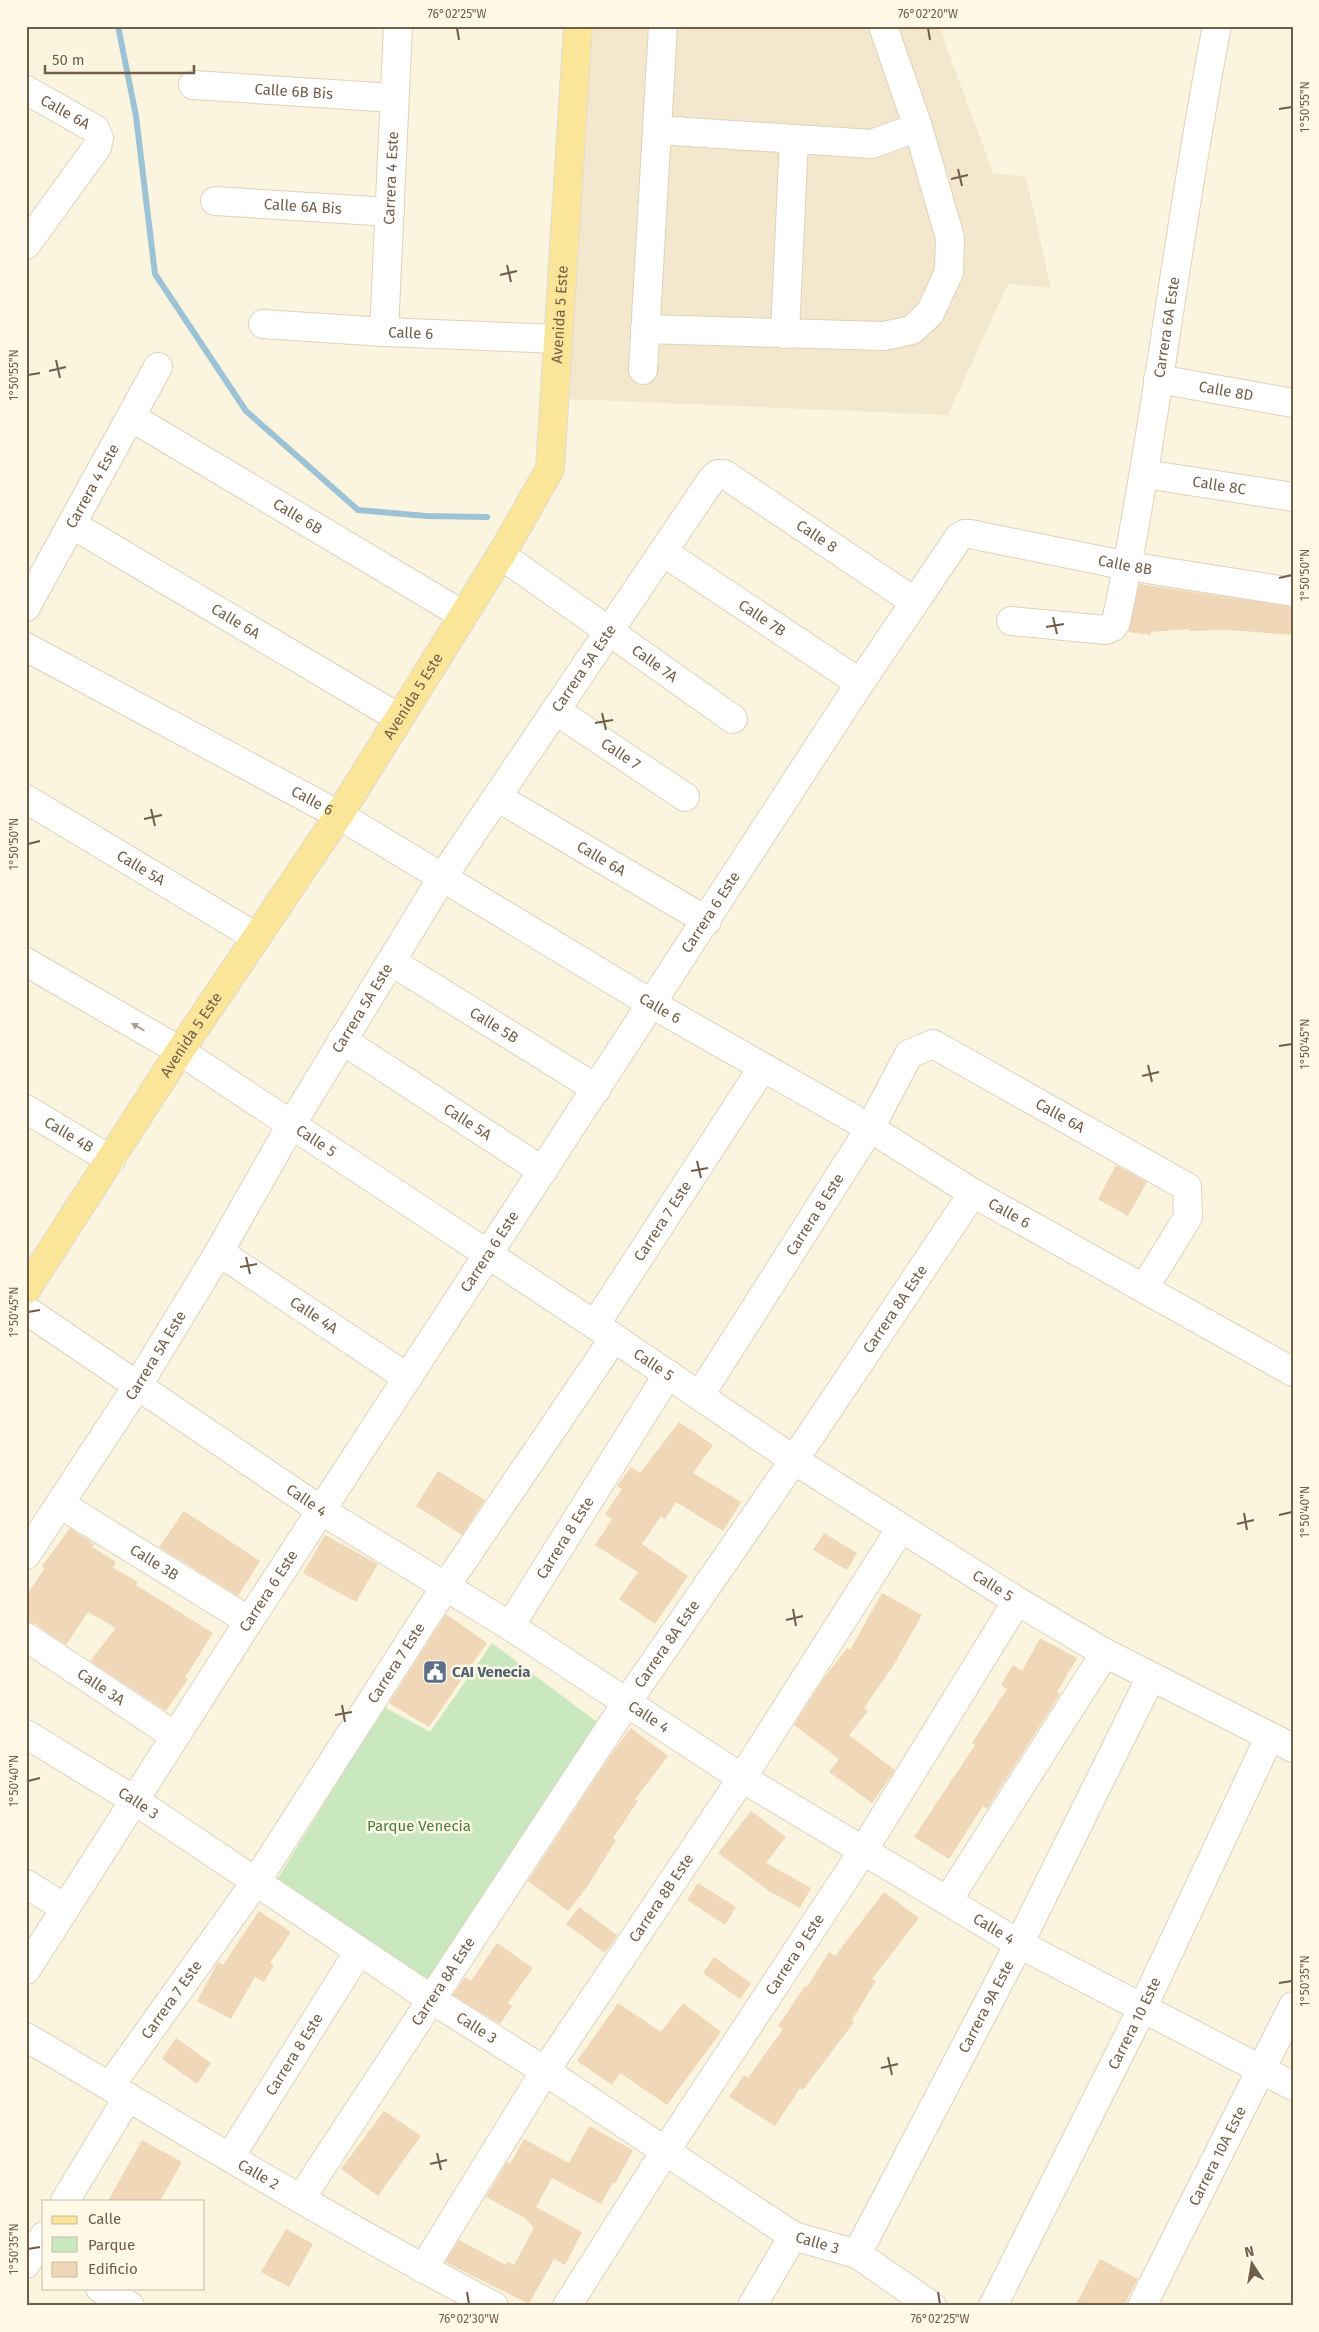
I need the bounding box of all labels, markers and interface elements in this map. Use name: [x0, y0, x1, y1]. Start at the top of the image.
text: 76°02'25"W: [427, 7, 487, 21]
text: 76°02'20"W: [898, 7, 958, 21]
scale bar: [45, 42, 194, 74]
text: 50 m: [52, 51, 85, 69]
street label: Calle 6B Bis: [254, 80, 334, 103]
text: 1°50'55"N: [1298, 81, 1312, 133]
street label: Calle 6A: [37, 91, 93, 133]
street label: Carrera 4 Este: [380, 131, 402, 225]
street label: Calle 6A Bis: [263, 195, 342, 218]
street label: Avenida 5 Este: [548, 265, 572, 364]
street label: Carrera 6A Este: [1150, 275, 1183, 379]
street label: Calle 6: [388, 323, 434, 343]
text: 1°50'55"N: [7, 349, 21, 401]
street label: Calle 8D: [1197, 377, 1255, 405]
street label: Carrera 4 Este: [62, 441, 123, 531]
street label: Calle 8C: [1191, 472, 1248, 499]
street label: Calle 6B: [270, 495, 326, 538]
street label: Calle 8: [793, 516, 841, 556]
text: 1°50'50"N: [1298, 549, 1312, 601]
street label: Calle 8B: [1096, 551, 1153, 579]
street label: Calle 7B: [735, 596, 789, 640]
street label: Calle 6A: [208, 600, 264, 643]
street label: Carrera 5A Este: [548, 621, 620, 715]
street label: Calle 7A: [628, 641, 681, 686]
street label: Avenida 5 Este: [380, 650, 447, 742]
street label: Calle 7: [597, 734, 644, 774]
street label: Calle 6: [288, 782, 337, 819]
text: 1°50'50"N: [7, 818, 21, 870]
street label: Calle 6A: [573, 837, 629, 880]
street label: Calle 5A: [113, 847, 169, 890]
street label: Carrera 6 Este: [678, 868, 744, 956]
street label: Carrera 5A Este: [328, 960, 396, 1056]
street label: Avenida 5 Este: [157, 989, 226, 1081]
street label: Calle 6: [636, 989, 684, 1028]
street label: Calle 5B: [466, 1003, 522, 1047]
text: 1°50'45"N: [1298, 1018, 1312, 1070]
one-way arrow: [132, 1022, 145, 1031]
street label: Calle 6A: [1032, 1095, 1088, 1137]
street label: Calle 5A: [440, 1100, 495, 1144]
street label: Calle 4B: [41, 1113, 97, 1156]
street label: Calle 5: [293, 1121, 340, 1161]
street label: Carrera 8 Este: [782, 1170, 848, 1259]
street label: Carrera 7 Este: [630, 1178, 695, 1265]
street label: Calle 6: [985, 1194, 1033, 1232]
street label: Carrera 6 Este: [457, 1208, 523, 1296]
street label: Carrera 8A Este: [859, 1262, 931, 1357]
text: 1°50'45"N: [7, 1286, 21, 1338]
street label: Calle 4A: [286, 1293, 342, 1338]
street label: Carrera 5A Este: [121, 1308, 190, 1404]
street label: Calle 5: [630, 1345, 677, 1385]
street label: Calle 4: [283, 1480, 330, 1521]
text: 1°50'40"N: [1298, 1486, 1312, 1538]
street label: Carrera 8 Este: [533, 1493, 598, 1582]
street label: Calle 3B: [127, 1541, 182, 1584]
street label: Carrera 6 Este: [236, 1547, 302, 1635]
street label: Calle 5: [969, 1566, 1017, 1605]
street label: Carrera 8A Este: [631, 1597, 704, 1691]
street label: Carrera 7 Este: [364, 1619, 429, 1707]
public building icon: CAI Venecia: [422, 1659, 448, 1685]
place label: CAI Venecia: [452, 1663, 530, 1681]
street label: Calle 3A: [74, 1665, 128, 1709]
street label: Calle 4: [625, 1697, 673, 1737]
text: 1°50'40"N: [7, 1755, 21, 1807]
street label: Calle 3: [115, 1784, 162, 1823]
park label: Parque Venecia: [367, 1817, 471, 1835]
street label: Carrera 8B Este: [625, 1850, 697, 1946]
street label: Carrera 9 Este: [762, 1910, 828, 1998]
street label: Calle 4: [970, 1910, 1018, 1948]
street label: Carrera 8A Este: [408, 1934, 479, 2029]
text: 1°50'35"N: [1298, 1955, 1312, 2007]
street label: Carrera 7 Este: [137, 1957, 206, 2042]
street label: Carrera 9A Este: [955, 1957, 1018, 2056]
street label: Carrera 10 Este: [1104, 1974, 1165, 2072]
street label: Calle 3: [453, 2008, 500, 2047]
street label: Carrera 8 Este: [262, 2010, 327, 2099]
street label: Carrera 10A Este: [1185, 2103, 1250, 2209]
street label: Calle 2: [235, 2155, 282, 2193]
legend: [42, 2200, 205, 2290]
text: Calle: [88, 2210, 121, 2228]
text: 1°50'35"N: [7, 2223, 21, 2275]
street label: Calle 3: [793, 2228, 841, 2258]
text: Parque: [88, 2236, 135, 2254]
north arrow: [1226, 2240, 1276, 2290]
text: N: [1243, 2242, 1256, 2261]
text: Edificio: [88, 2260, 138, 2278]
text: 76°02'30"W: [439, 2312, 499, 2326]
text: 76°02'25"W: [910, 2312, 970, 2326]

